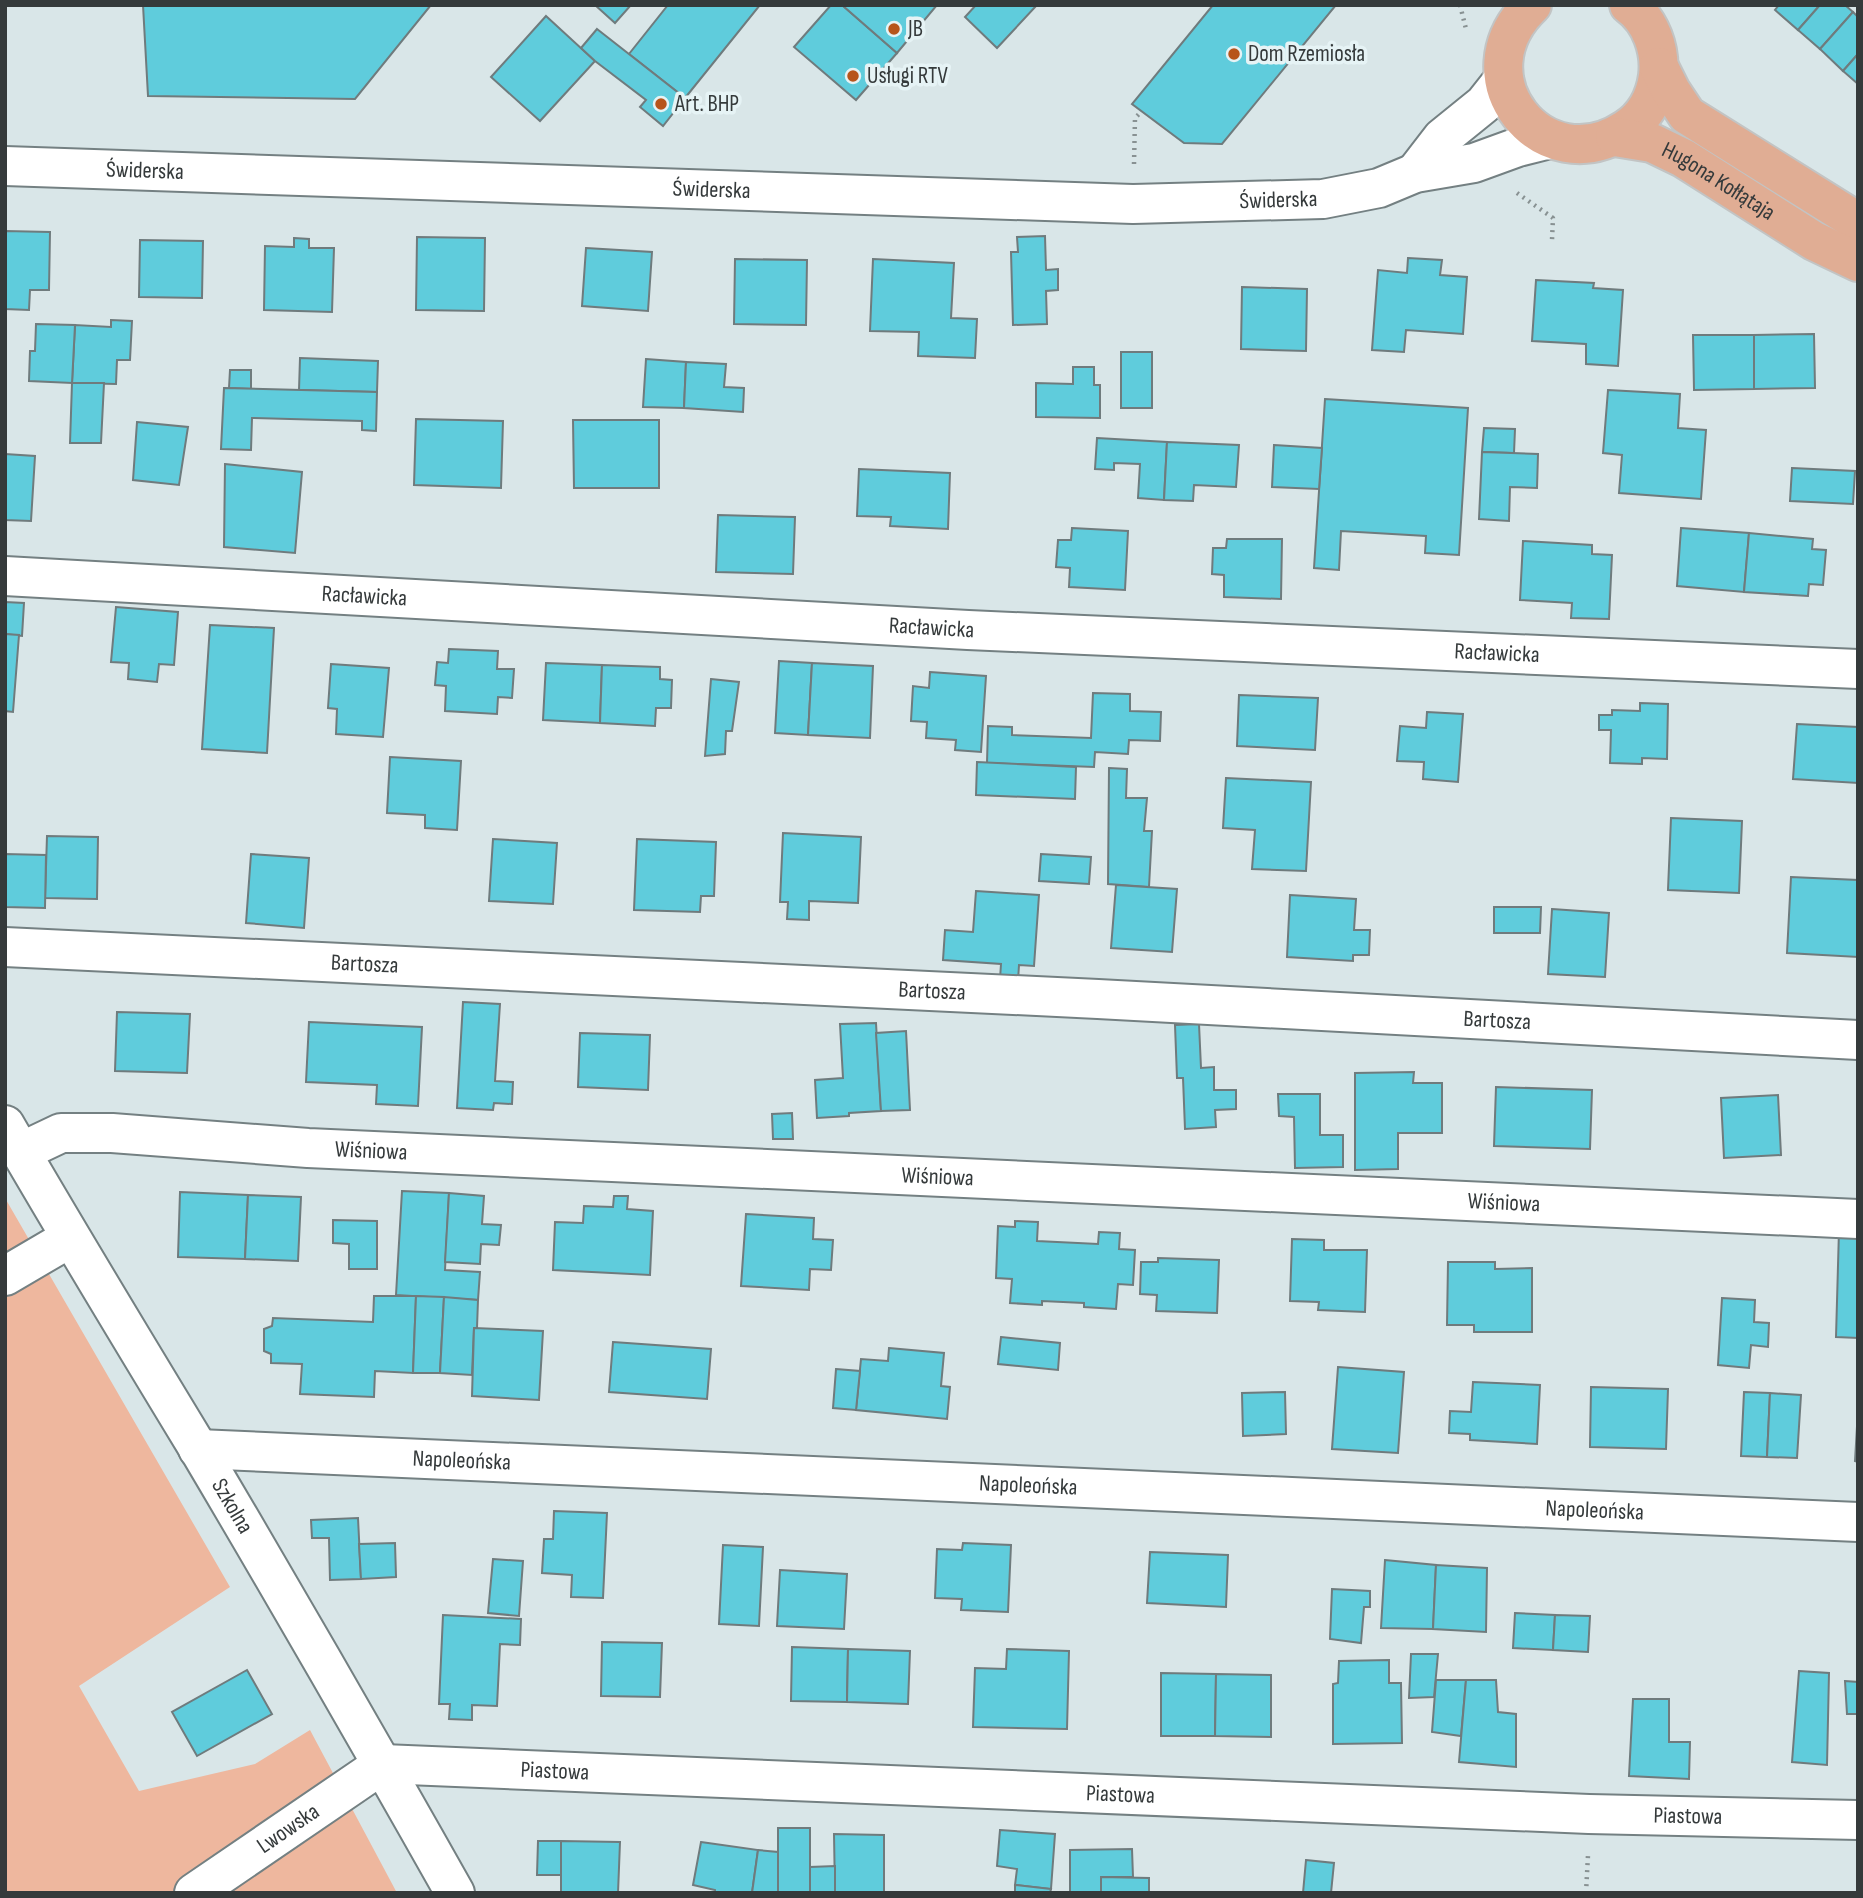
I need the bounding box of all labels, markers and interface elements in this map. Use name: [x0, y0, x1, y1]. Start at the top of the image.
place label: JB: [907, 15, 923, 43]
marker: JB: [886, 21, 902, 37]
place label: Dom Rzemiosła: [1248, 40, 1365, 68]
marker: Dom Rzemiosła: [1226, 46, 1242, 62]
place label: Usługi RTV: [867, 62, 948, 90]
marker: Usługi RTV: [845, 68, 861, 84]
place label: Art. BHP: [674, 90, 739, 118]
marker: Art. BHP: [653, 96, 669, 112]
street label: Hugona Kołłątaja: [1657, 136, 1780, 227]
street label: Świderska: [105, 155, 184, 186]
street label: Świderska: [672, 174, 751, 205]
street label: Świderska: [1239, 185, 1318, 215]
street label: Racławicka: [321, 580, 408, 613]
street label: Racławicka: [888, 612, 975, 644]
street label: Racławicka: [1454, 637, 1540, 669]
street label: Bartosza: [330, 949, 399, 980]
street label: Bartosza: [898, 976, 966, 1007]
street label: Bartosza: [1463, 1005, 1532, 1036]
street label: Wiśniowa: [334, 1135, 408, 1167]
street label: Wiśniowa: [901, 1161, 974, 1192]
street label: Wiśniowa: [1467, 1187, 1541, 1218]
street label: Napoleońska: [412, 1444, 512, 1477]
street label: Napoleońska: [978, 1469, 1078, 1502]
street label: Szkolna: [205, 1474, 259, 1539]
street label: Napoleońska: [1545, 1494, 1644, 1527]
street label: Piastowa: [520, 1756, 590, 1787]
street label: Piastowa: [1085, 1779, 1155, 1810]
street label: Lwowska: [252, 1798, 325, 1860]
street label: Piastowa: [1653, 1801, 1723, 1831]

